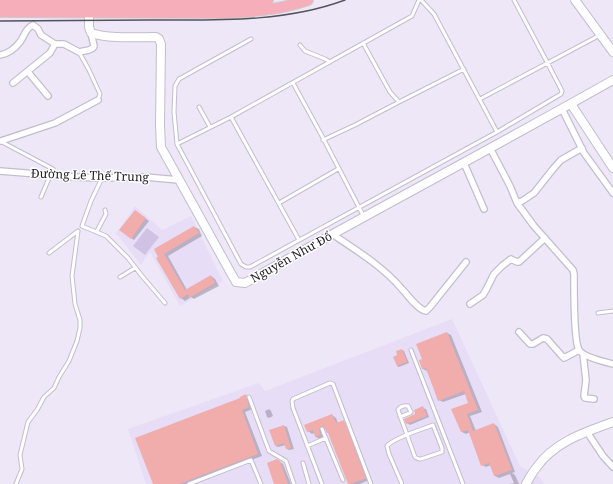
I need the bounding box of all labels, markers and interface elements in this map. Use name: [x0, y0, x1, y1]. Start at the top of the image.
street label: Đường Lê Thế Trung: [31, 164, 150, 186]
street label: Nguyễn Như Đổ: [247, 227, 335, 286]

